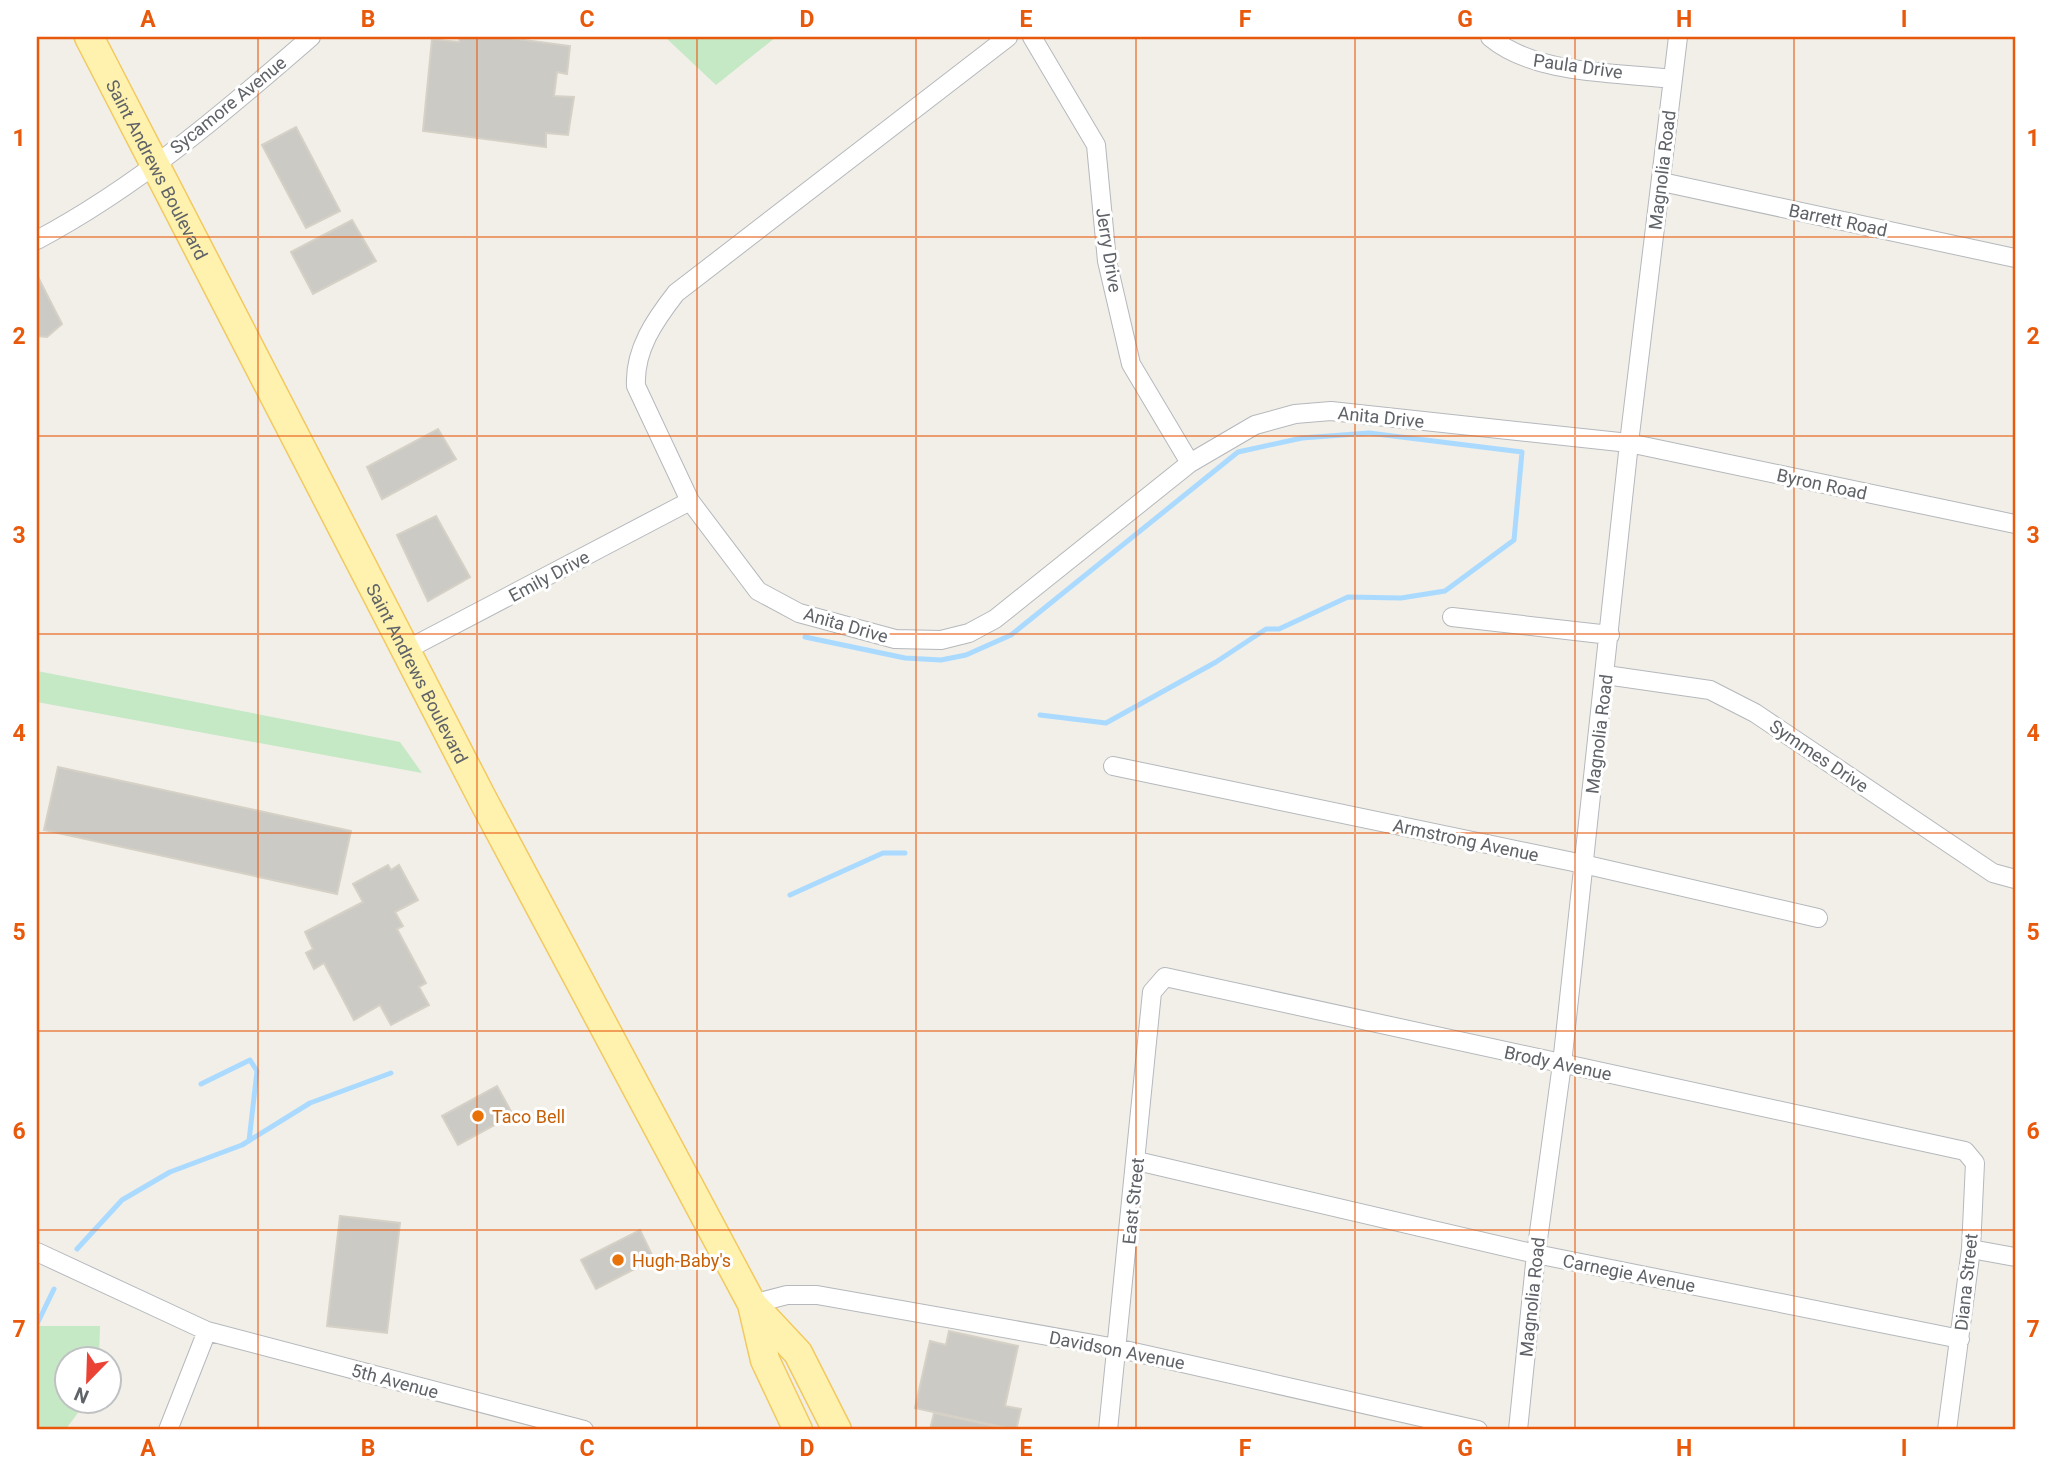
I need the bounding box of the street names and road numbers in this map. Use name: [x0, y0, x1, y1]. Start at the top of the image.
street label: Paula Drive: [1532, 49, 1624, 83]
street label: Sycamore Avenue: [166, 52, 290, 158]
street label: Saint Andrews Boulevard: [102, 76, 212, 263]
street label: Magnolia Road: [1644, 109, 1680, 231]
street label: Barrett Road: [1787, 199, 1889, 241]
street label: Jerry Drive: [1092, 206, 1126, 294]
street label: Anita Drive: [1337, 402, 1425, 432]
street label: Byron Road: [1775, 464, 1869, 504]
street label: Emily Drive: [505, 546, 593, 606]
street label: Saint Andrews Boulevard: [362, 580, 473, 767]
street label: Anita Drive: [801, 603, 891, 647]
street label: Magnolia Road: [1581, 673, 1617, 795]
street label: Symmes Drive: [1766, 715, 1872, 797]
street label: Armstrong Avenue: [1391, 814, 1541, 866]
street label: Brody Avenue: [1502, 1041, 1614, 1085]
street label: East Street: [1118, 1156, 1148, 1245]
street label: Diana Street: [1950, 1232, 1982, 1332]
street label: Magnolia Road: [1515, 1236, 1549, 1358]
street label: Carnegie Avenue: [1561, 1250, 1697, 1296]
street label: Davidson Avenue: [1047, 1327, 1187, 1373]
street label: 5th Avenue: [349, 1359, 441, 1403]

